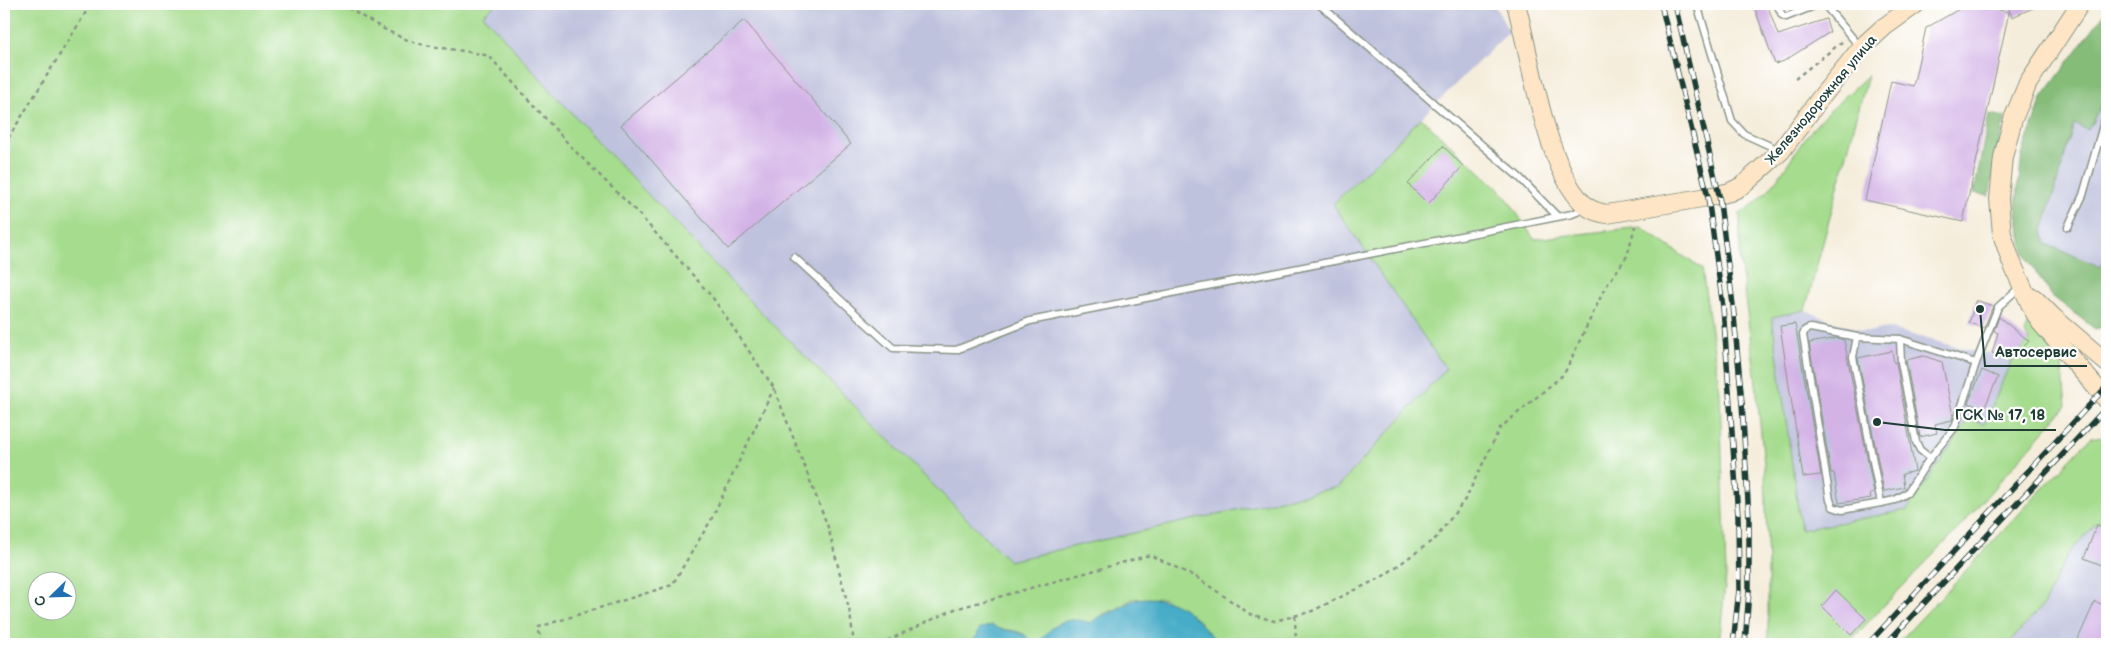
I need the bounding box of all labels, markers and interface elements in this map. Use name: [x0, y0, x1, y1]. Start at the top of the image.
street label: Железнодорожная улица: [1762, 31, 1881, 168]
callout: Автосервис: [1985, 336, 2087, 366]
text: Автосервис: [1994, 343, 2077, 362]
callout: ГСК № 17, 18: [1945, 400, 2056, 430]
text: ГСК № 17, 18: [1955, 406, 2045, 425]
north arrow: [28, 570, 78, 620]
text: С: [31, 593, 50, 609]

